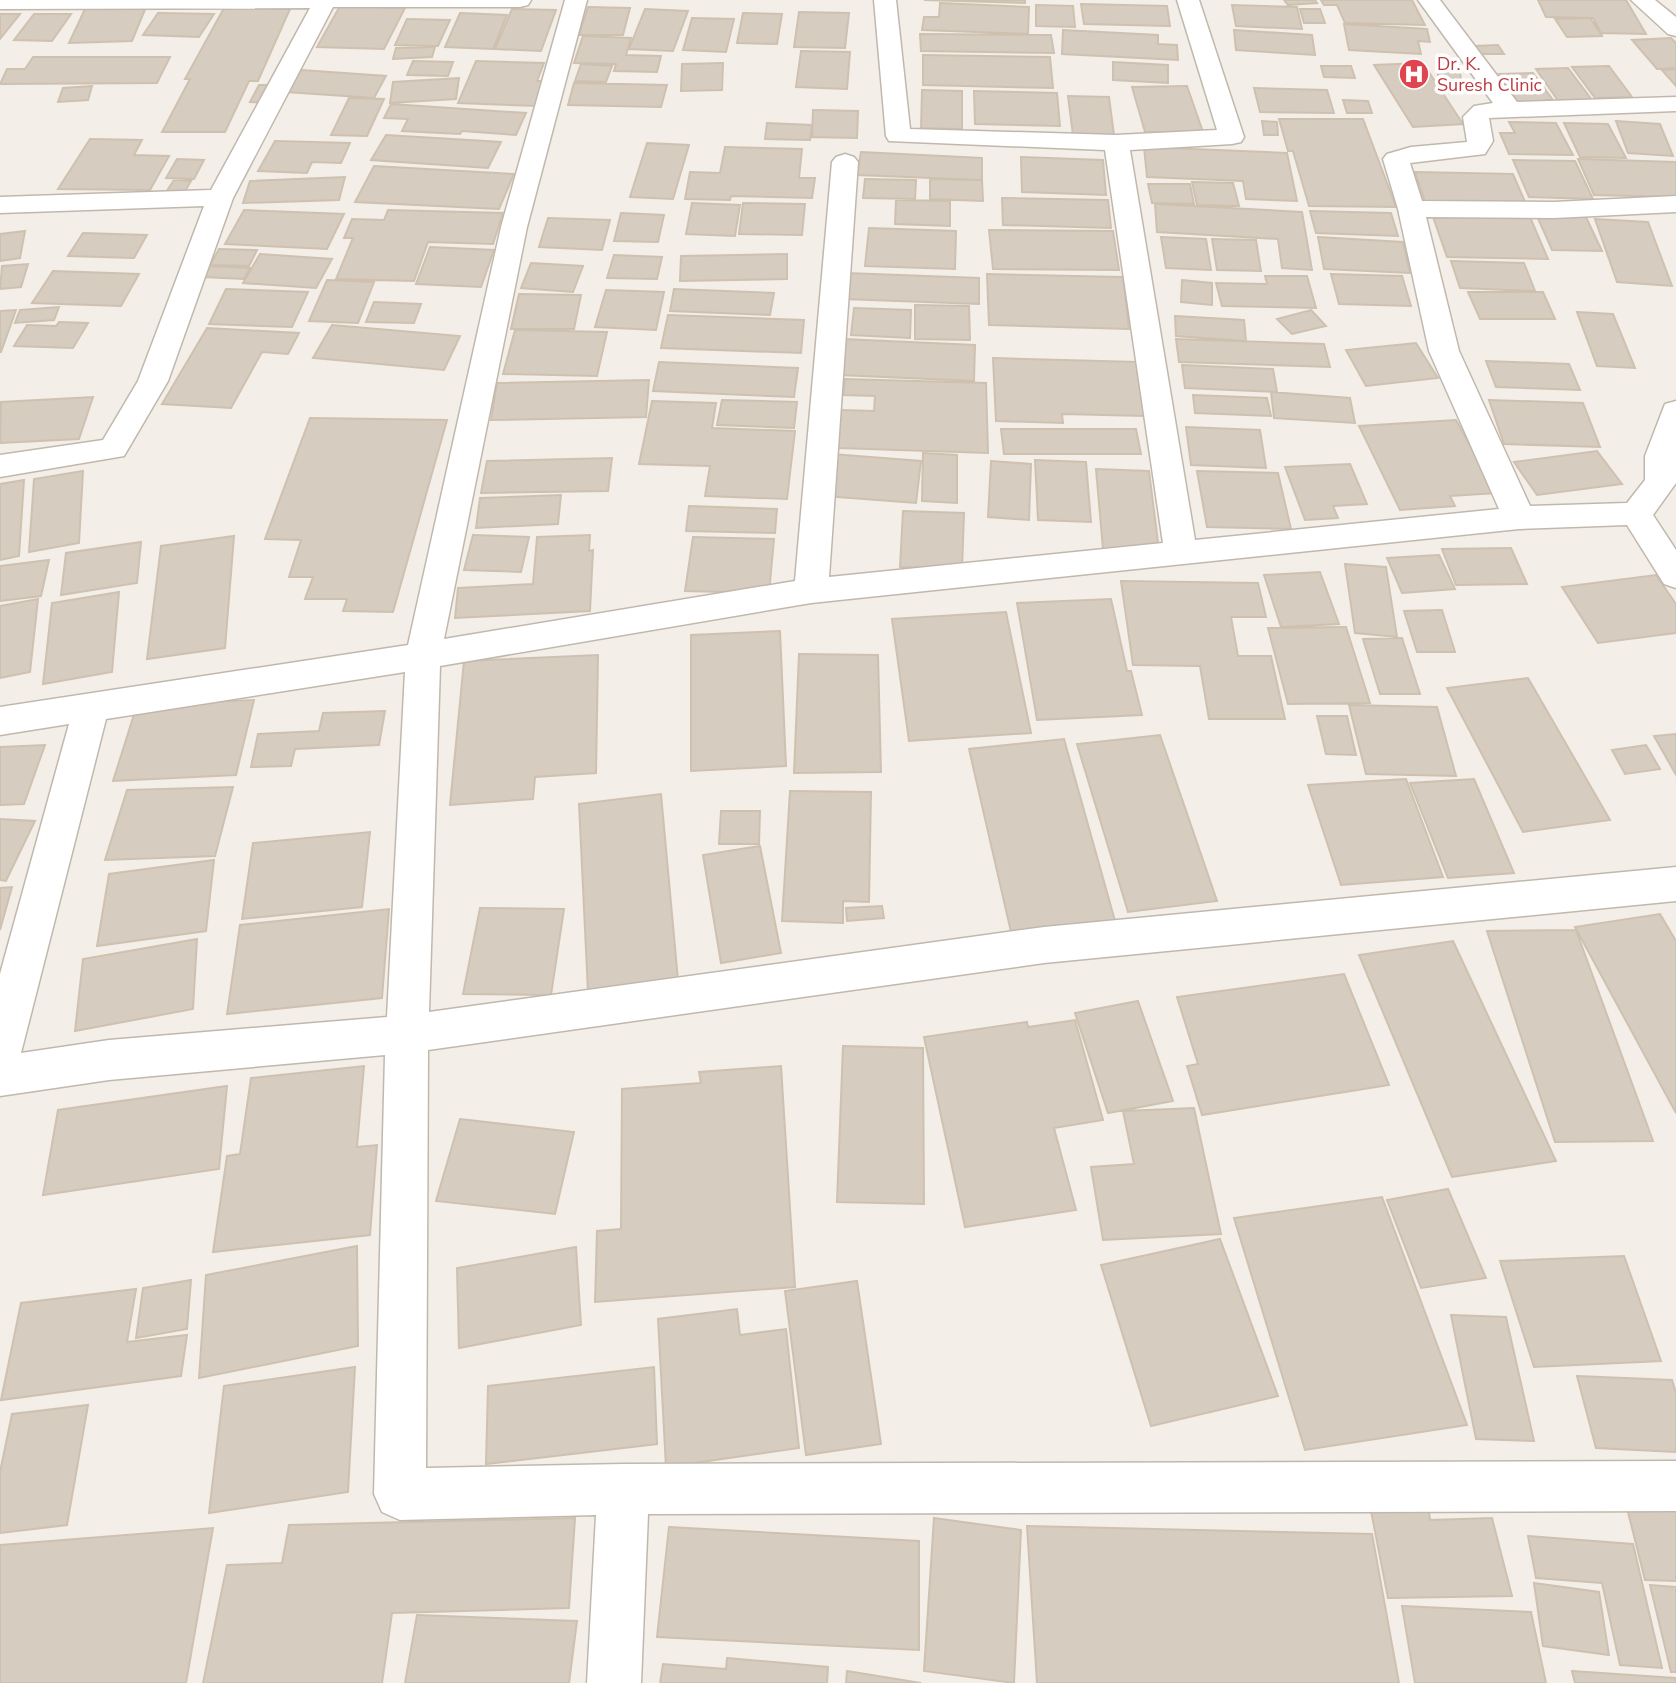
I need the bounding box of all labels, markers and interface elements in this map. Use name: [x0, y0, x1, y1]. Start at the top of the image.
place label: Dr. K. Suresh Clinic: [1437, 52, 1542, 97]
hospital icon: Dr. K. Suresh Clinic: [1397, 57, 1431, 91]

